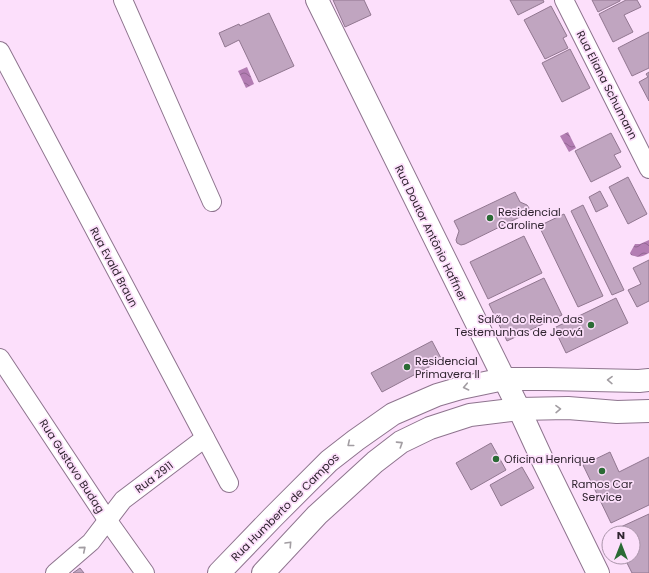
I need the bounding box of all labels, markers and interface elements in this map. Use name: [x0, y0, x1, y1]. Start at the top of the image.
street label: Rua Eliana Schumann: [573, 28, 641, 142]
street label: Rua Doutor Antônio Haffner: [391, 162, 471, 304]
place label: Residencial Caroline: [498, 204, 561, 233]
marker: Residencial Caroline: [485, 213, 495, 223]
street label: Rua Evald Braun: [86, 224, 142, 310]
place label: Salão do Reino das Testemunhas de Jeová: [455, 311, 583, 340]
marker: Salão do Reino das Testemunhas de Jeová: [586, 320, 596, 330]
place label: Residencial Primavera II: [415, 353, 480, 382]
marker: Residencial Primavera II: [402, 362, 412, 372]
one-way arrow: [607, 376, 613, 384]
one-way arrow: [463, 382, 469, 391]
one-way arrow: [555, 404, 561, 413]
street label: Rua Gustavo Budag: [36, 416, 108, 516]
one-way arrow: [348, 440, 355, 447]
one-way arrow: [396, 441, 403, 449]
street label: Rua Humberto de Campos: [227, 449, 343, 565]
place label: Oficina Henrique: [504, 451, 596, 467]
marker: Oficina Henrique: [491, 454, 501, 464]
street label: Rua 2911: [131, 457, 177, 497]
marker: Ramos Car Service: [597, 466, 607, 476]
place label: Ramos Car Service: [571, 476, 633, 505]
north arrow: [601, 525, 641, 565]
text: N: [617, 527, 625, 543]
one-way arrow: [284, 542, 291, 549]
one-way arrow: [79, 546, 86, 553]

